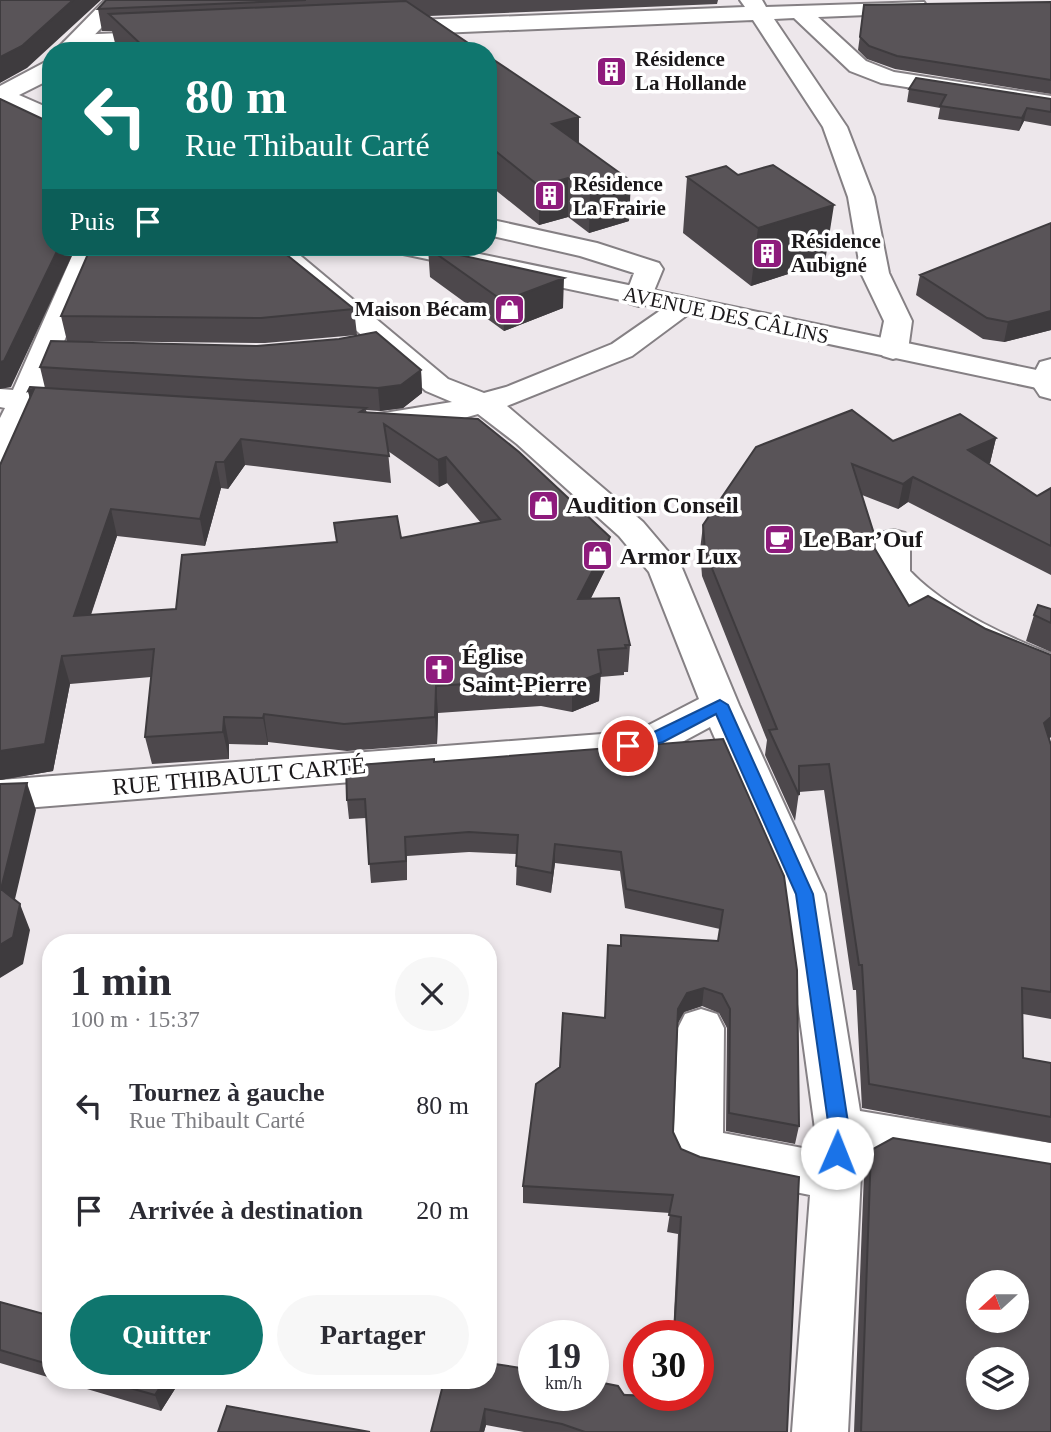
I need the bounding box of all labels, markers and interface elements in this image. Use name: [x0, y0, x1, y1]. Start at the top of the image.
place label: Résidence La Hollande: [635, 47, 746, 95]
building icon: Résidence La Hollande: [595, 54, 629, 88]
text: 80 m: [185, 69, 287, 124]
icon: left: [70, 70, 161, 161]
text: Rue Thibault Carté: [185, 127, 430, 163]
place label: Résidence La Frairie: [573, 172, 666, 220]
building icon: Résidence La Frairie: [533, 179, 567, 213]
icon: arrive: [129, 203, 167, 241]
text: Puis: [70, 207, 115, 236]
place label: Résidence Aubigné: [791, 229, 881, 277]
building icon: Résidence Aubigné: [751, 236, 785, 270]
street label: AVENUE DES CÂLINS: [621, 281, 831, 349]
shop icon: Maison Bécam: [493, 292, 527, 326]
place label: Maison Bécam: [355, 297, 487, 321]
shop icon: Audition Conseil: [526, 488, 560, 522]
place label: Audition Conseil: [566, 492, 739, 518]
cafe icon: Le Bar’Ouf: [763, 522, 797, 556]
place label: Le Bar’Ouf: [803, 526, 924, 552]
shop icon: Armor Lux: [580, 539, 614, 573]
place label: Armor Lux: [620, 543, 738, 569]
place label: Église Saint-Pierre: [462, 643, 587, 697]
church icon: Église Saint-Pierre: [422, 653, 456, 687]
pin: [598, 716, 658, 776]
icon: arrive: [609, 727, 647, 765]
street label: RUE THIBAULT CARTÉ: [111, 752, 367, 800]
button: close: [395, 957, 469, 1031]
text: 1 min: [70, 958, 172, 1004]
text: 100 m · 15:37: [70, 1007, 200, 1032]
text: Tournez à gauche: [129, 1078, 325, 1107]
icon: left: [70, 1087, 108, 1125]
text: 80 m: [416, 1091, 469, 1120]
text: Rue Thibault Carté: [129, 1108, 305, 1133]
position arrow: [800, 1116, 874, 1190]
icon: arrive: [70, 1192, 108, 1230]
text: Arrivée à destination: [129, 1196, 363, 1225]
text: 20 m: [416, 1196, 469, 1225]
north arrow: [966, 1270, 1029, 1334]
map controls: [966, 1270, 1029, 1410]
button: Quitter: [70, 1295, 263, 1375]
button: Partager: [277, 1295, 469, 1375]
speed limit sign: 30: [623, 1320, 714, 1411]
text: 19: [546, 1337, 581, 1376]
button: layers: [966, 1347, 1029, 1410]
text: km/h: [545, 1373, 582, 1393]

